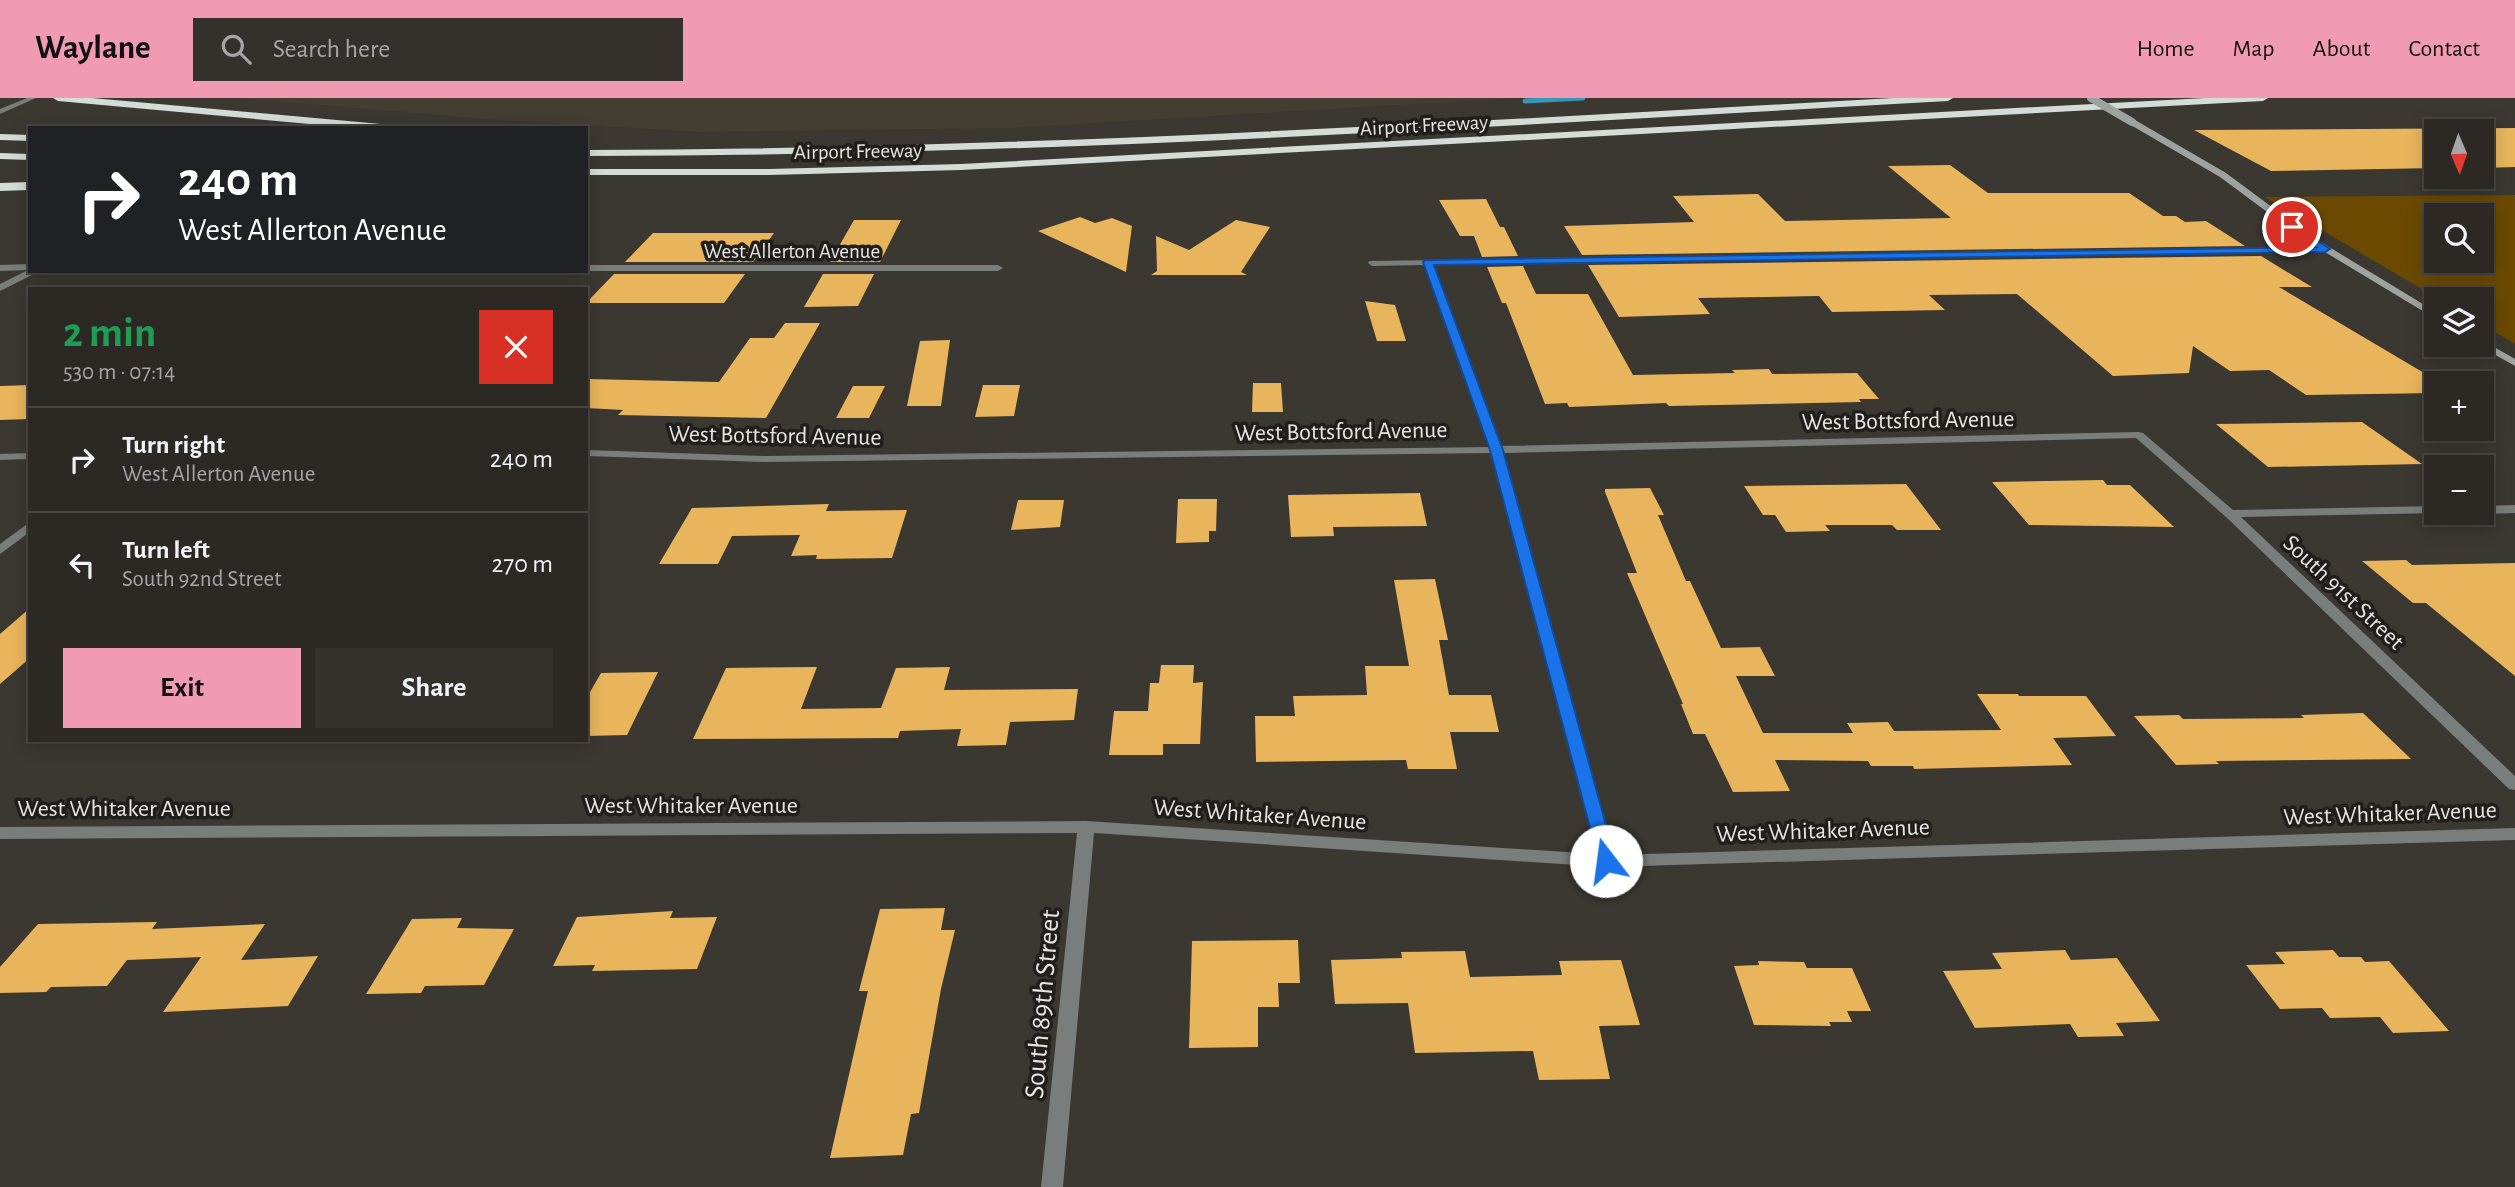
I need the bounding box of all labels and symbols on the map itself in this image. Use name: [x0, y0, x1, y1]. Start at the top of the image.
street label: Airport Freeway: [1359, 112, 1489, 139]
north arrow: [2424, 119, 2494, 189]
street label: Airport Freeway: [794, 140, 922, 163]
pin: [2262, 197, 2322, 257]
street label: West Allerton Avenue: [704, 241, 880, 262]
street label: West Bottsford Avenue: [1801, 407, 2015, 435]
street label: West Bottsford Avenue: [1234, 418, 1448, 446]
street label: West Bottsford Avenue: [668, 422, 882, 450]
street label: South 91st Street: [2278, 531, 2409, 655]
street label: West Whitaker Avenue: [584, 794, 798, 818]
street label: West Whitaker Avenue: [1153, 796, 1367, 834]
street label: West Whitaker Avenue: [17, 797, 231, 821]
street label: West Whitaker Avenue: [2283, 798, 2497, 830]
street label: West Whitaker Avenue: [1716, 815, 1930, 847]
position arrow: [1569, 824, 1643, 898]
street label: South 89th Street: [1021, 909, 1065, 1100]

